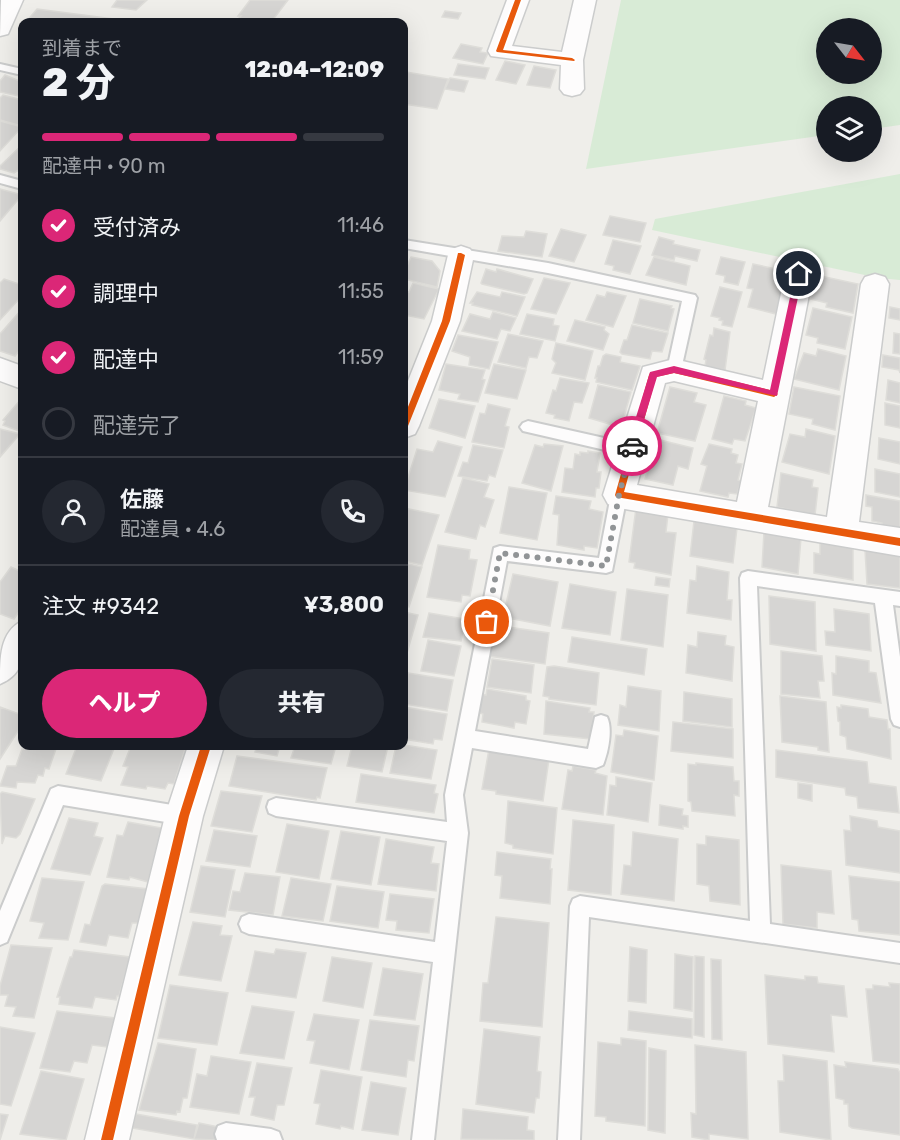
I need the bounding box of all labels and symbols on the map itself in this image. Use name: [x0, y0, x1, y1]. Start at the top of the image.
north arrow: [816, 18, 882, 84]
pin: [773, 248, 824, 299]
courier: [602, 416, 662, 476]
pin: [461, 596, 512, 647]

